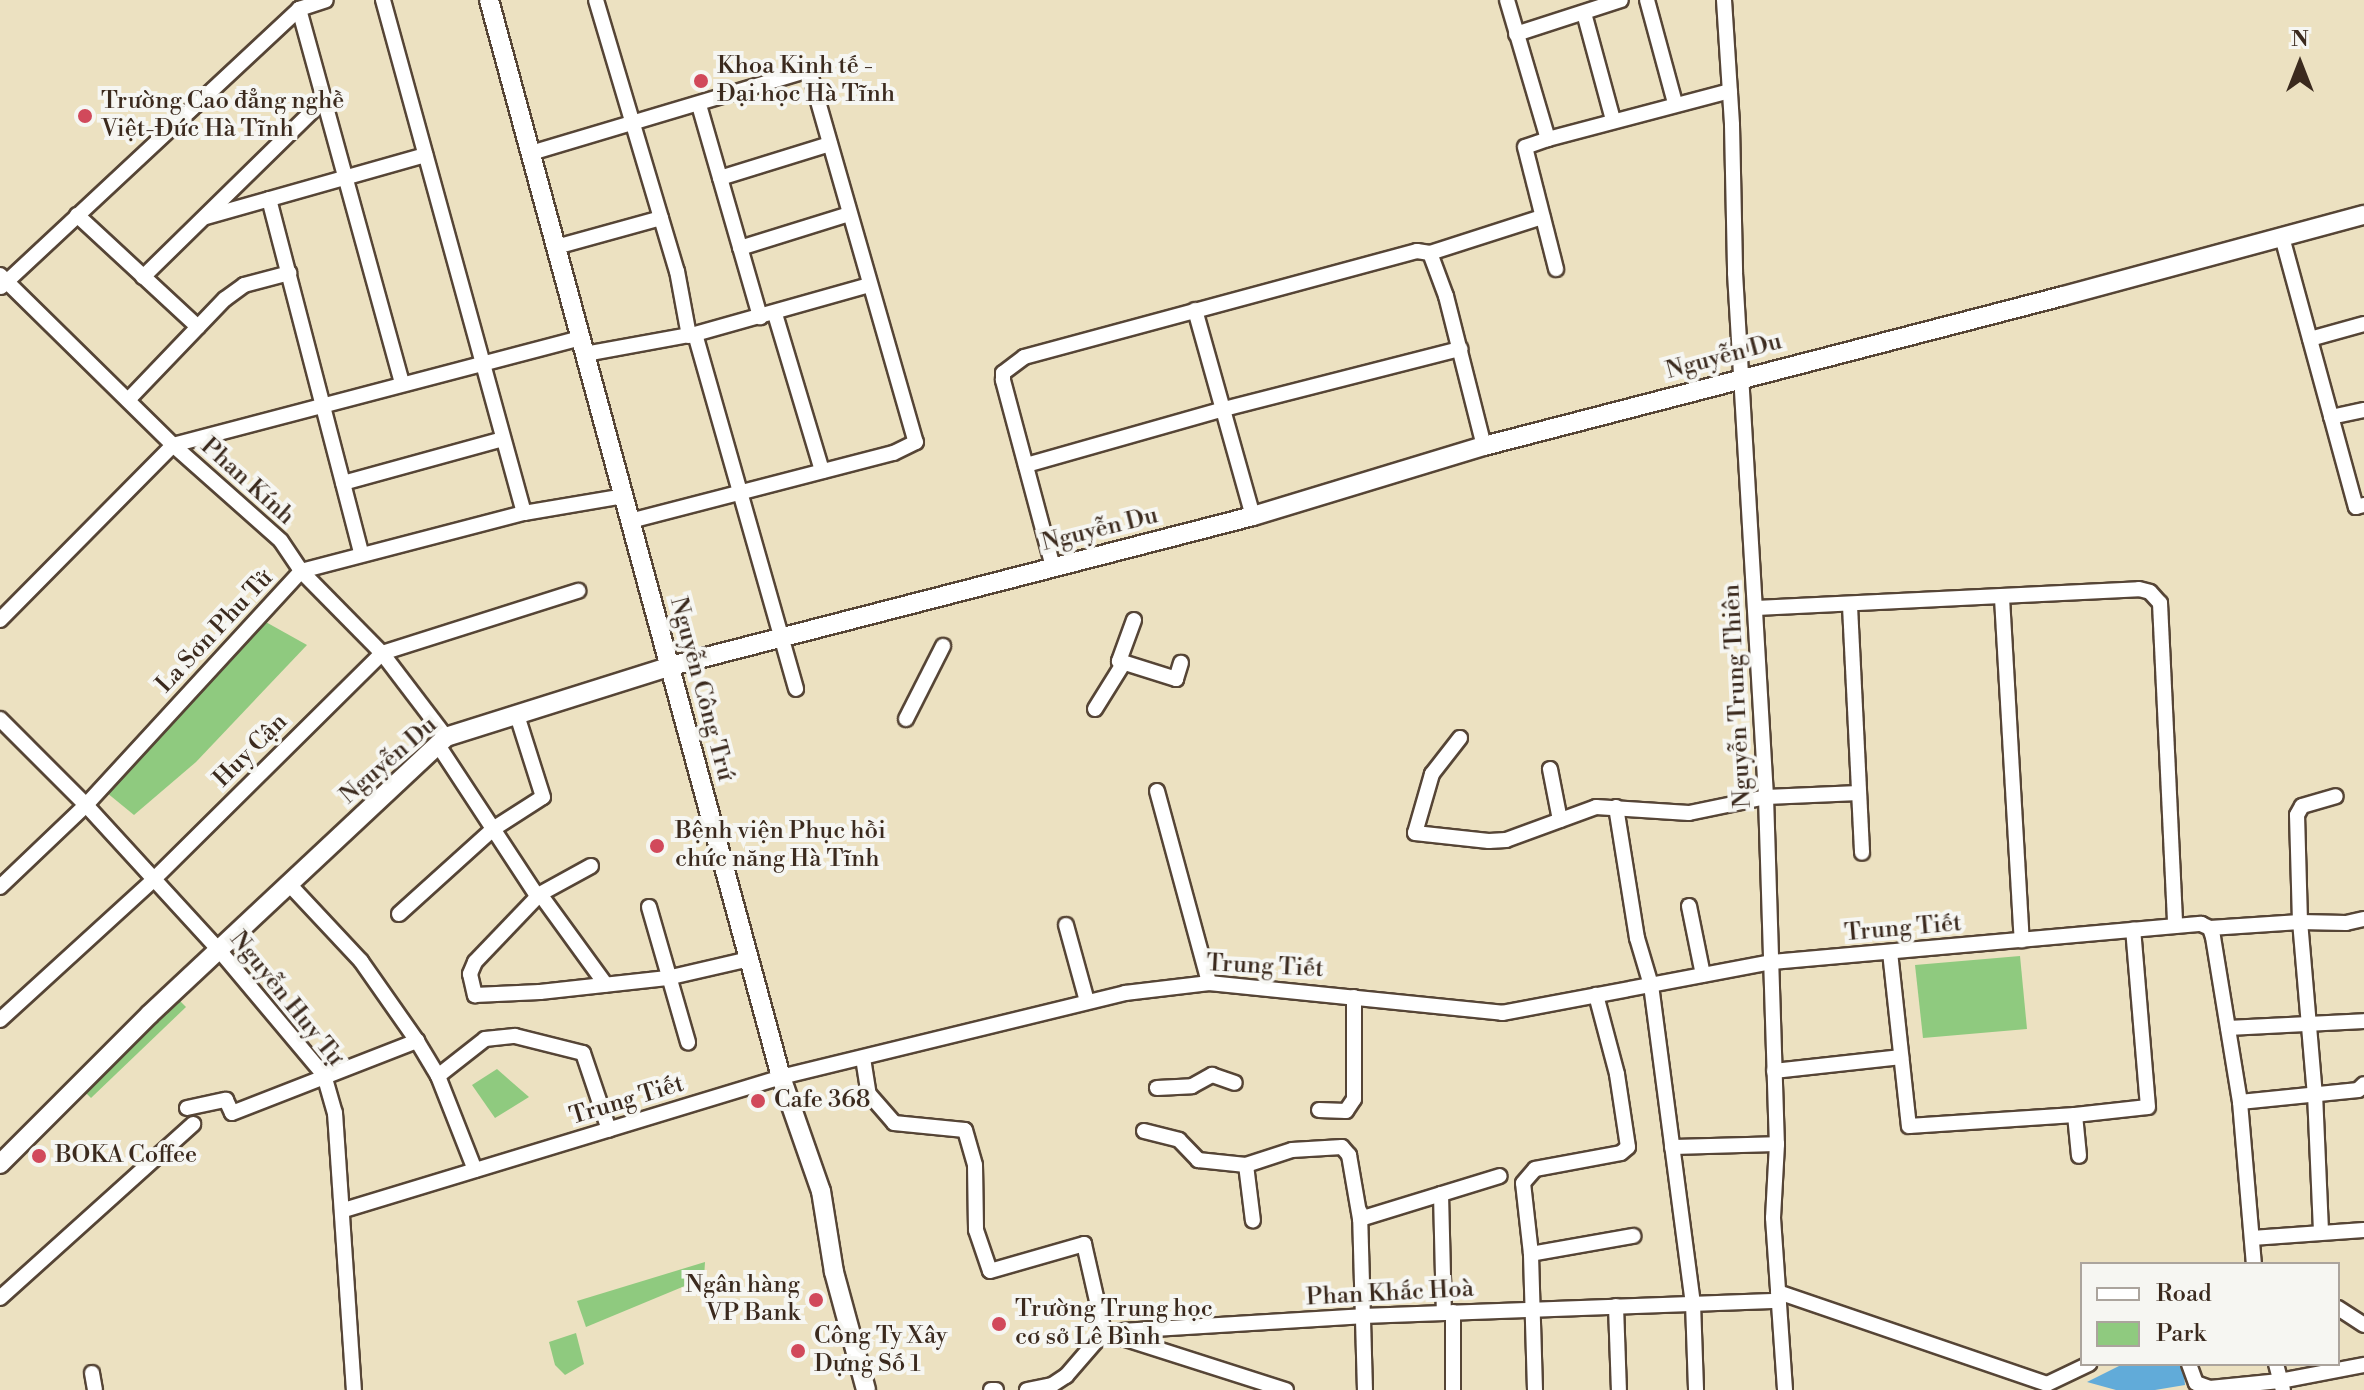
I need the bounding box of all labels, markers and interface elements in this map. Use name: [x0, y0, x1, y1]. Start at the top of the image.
north arrow: [2260, 24, 2340, 104]
text: N: [2291, 26, 2309, 53]
place label: Khoa Kinh tế - Đại học Hà Tĩnh: [717, 53, 895, 109]
marker: Khoa Kinh tế - Đại học Hà Tĩnh: [692, 72, 710, 90]
place label: Trường Cao đẳng nghề Việt-Đức Hà Tĩnh: [101, 88, 344, 144]
marker: Trường Cao đẳng nghề Việt-Đức Hà Tĩnh: [76, 107, 94, 125]
street label: Nguyễn Du: [1663, 328, 1785, 386]
street label: Phan Kính: [194, 432, 300, 532]
street label: Nguyễn Du: [1039, 502, 1161, 558]
street label: La Sơn Phu Tử: [151, 565, 279, 699]
street label: Nguyễn Trung Thiên: [1718, 583, 1758, 809]
street label: Nguyễn Công Trứ: [663, 594, 739, 784]
street label: Huy Cận: [208, 708, 294, 794]
street label: Nguyễn Du: [335, 711, 443, 811]
place label: Bệnh viện Phục hồi chức năng Hà Tĩnh: [675, 818, 886, 874]
marker: Bệnh viện Phục hồi chức năng Hà Tĩnh: [646, 835, 668, 857]
street label: Trung Tiết: [1843, 910, 1963, 948]
street label: Nguyễn Huy Tự: [223, 926, 349, 1072]
street label: Trung Tiết: [1206, 950, 1324, 984]
street label: Trung Tiết: [567, 1070, 687, 1132]
place label: Cafe 368: [774, 1087, 870, 1115]
marker: Cafe 368: [749, 1092, 767, 1110]
place label: BOKA Coffee: [55, 1142, 197, 1170]
marker: BOKA Coffee: [30, 1147, 48, 1165]
legend: [2080, 1262, 2340, 1366]
place label: Ngân hàng VP Bank: [685, 1272, 800, 1328]
street label: Phan Khắc Hoà: [1305, 1275, 1475, 1313]
text: Road: [2156, 1279, 2212, 1309]
marker: Ngân hàng VP Bank: [807, 1291, 825, 1309]
place label: Trường Trung học cơ sở Lê Bình: [1015, 1296, 1213, 1352]
marker: Trường Trung học cơ sở Lê Bình: [990, 1315, 1008, 1333]
text: Park: [2156, 1319, 2206, 1349]
place label: Công Ty Xây Dựng Số 1: [814, 1323, 948, 1379]
marker: Công Ty Xây Dựng Số 1: [789, 1342, 807, 1360]

